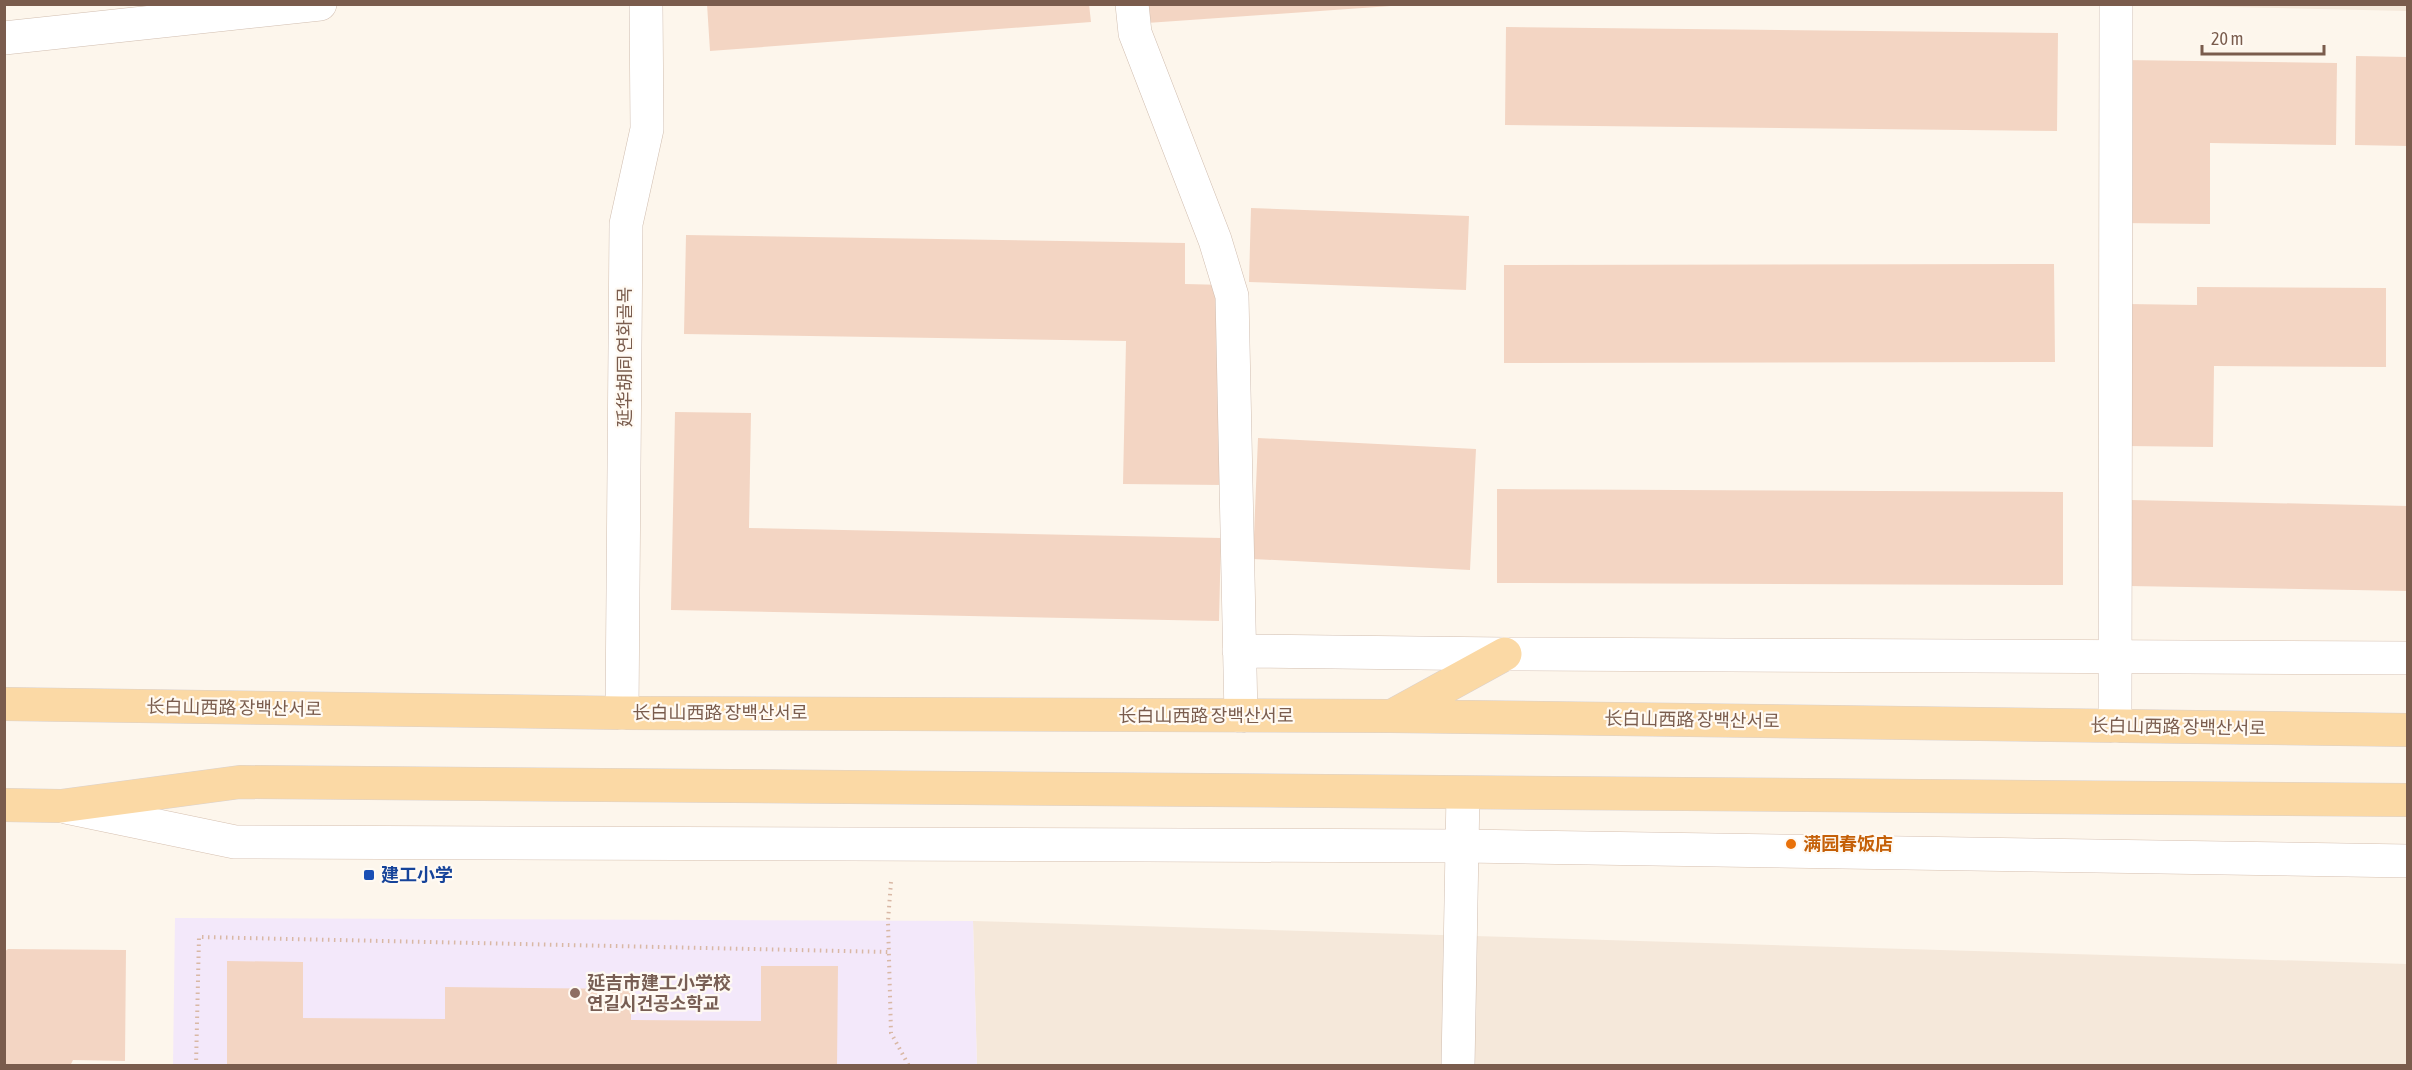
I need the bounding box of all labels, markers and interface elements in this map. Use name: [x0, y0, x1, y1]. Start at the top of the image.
scale bar: [2202, 18, 2324, 56]
text: 20 m: [2211, 28, 2243, 49]
street label: 延华胡同 연화골목: [614, 287, 635, 427]
street label: 长白山西路 장백산서로: [146, 695, 322, 720]
street label: 长白山西路 장백산서로: [632, 702, 808, 723]
street label: 长白山西路 장백산서로: [1118, 705, 1294, 726]
street label: 长白山西路 장백산서로: [1604, 707, 1780, 732]
street label: 长白山西路 장백산서로: [2090, 714, 2266, 739]
place label: 满园春饭店: [1803, 833, 1893, 854]
marker: 满园春饭店: [1784, 837, 1798, 851]
place label: 建工小学: [381, 864, 453, 885]
marker: 建工小学: [362, 868, 376, 882]
place label: 延吉市建工小学校 연길시건공소학교: [587, 972, 731, 1014]
marker: 延吉市建工小学校 연길시건공소학교: [568, 986, 582, 1000]

